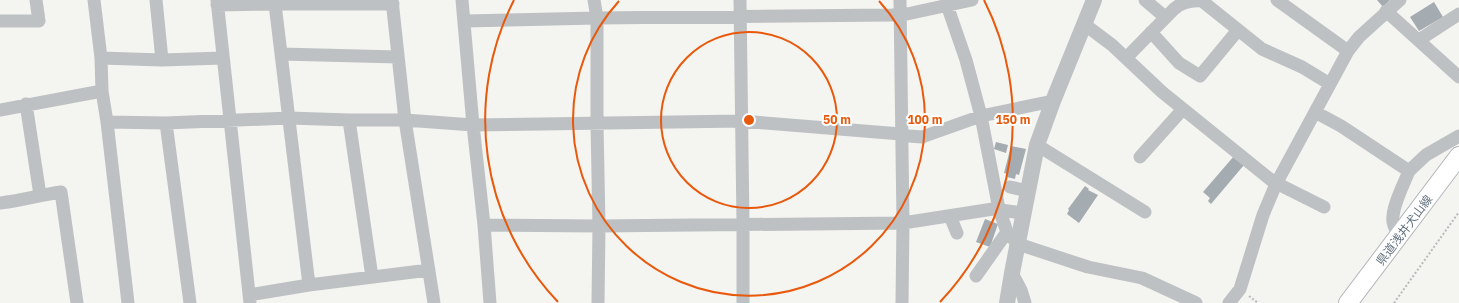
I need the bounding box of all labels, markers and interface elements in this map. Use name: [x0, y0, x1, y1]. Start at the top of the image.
text: 50 m: [823, 112, 851, 127]
text: 100 m: [907, 112, 943, 127]
text: 150 m: [995, 112, 1031, 127]
centre of rings: [742, 113, 756, 127]
street label: 県道浅井犬山線: [1373, 192, 1435, 268]

